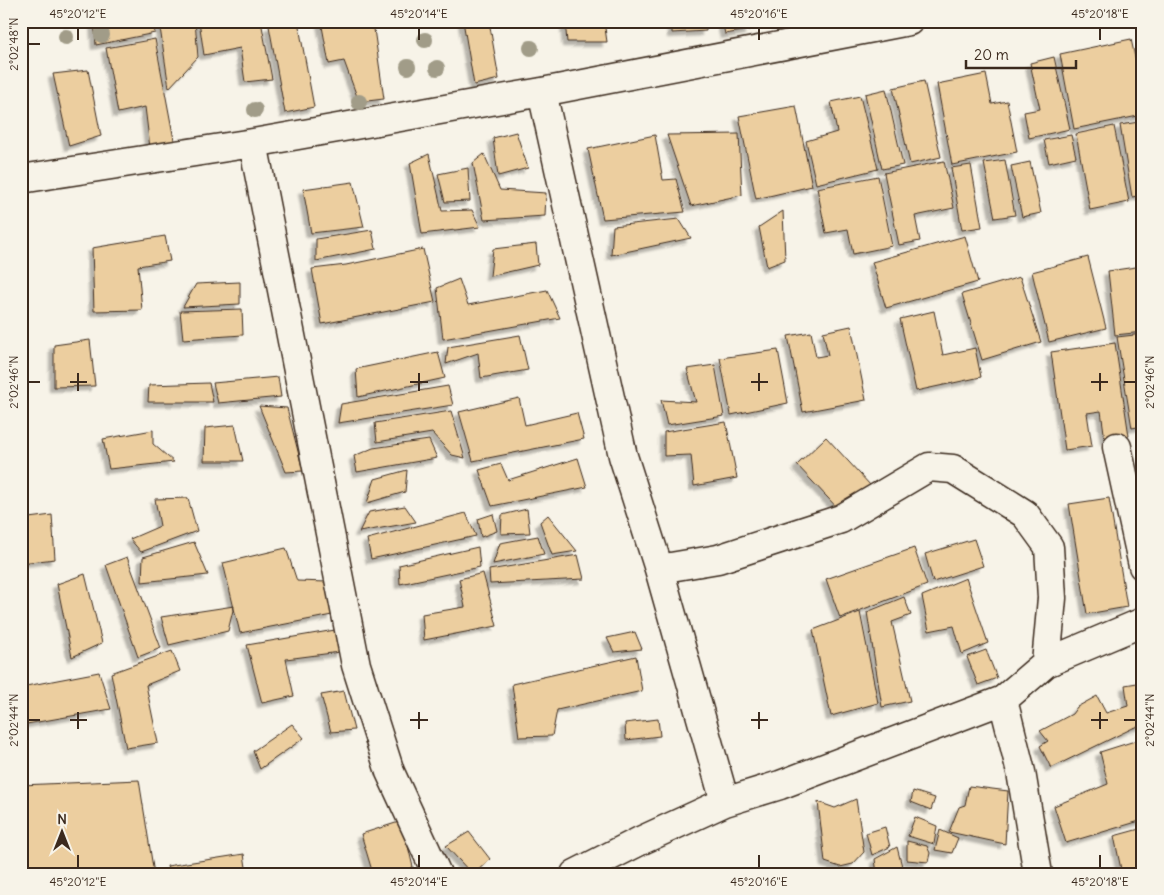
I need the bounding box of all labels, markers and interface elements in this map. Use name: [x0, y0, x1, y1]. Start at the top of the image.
text: 45°20'12"E: [49, 6, 107, 21]
text: 45°20'14"E: [390, 6, 448, 21]
text: 45°20'16"E: [730, 6, 788, 21]
text: 45°20'18"E: [1071, 6, 1129, 21]
text: 2°02'48"N: [6, 17, 21, 71]
scale bar: [966, 38, 1076, 70]
text: 20 m: [974, 45, 1009, 64]
text: 2°02'46"N: [6, 355, 21, 409]
text: 2°02'46"N: [1142, 355, 1157, 409]
text: 2°02'44"N: [6, 693, 21, 747]
text: 2°02'44"N: [1142, 693, 1157, 747]
north arrow: [38, 808, 88, 858]
text: N: [57, 810, 67, 828]
text: 45°20'12"E: [49, 874, 107, 889]
text: 45°20'14"E: [390, 874, 448, 889]
text: 45°20'16"E: [730, 874, 788, 889]
text: 45°20'18"E: [1071, 874, 1129, 889]

